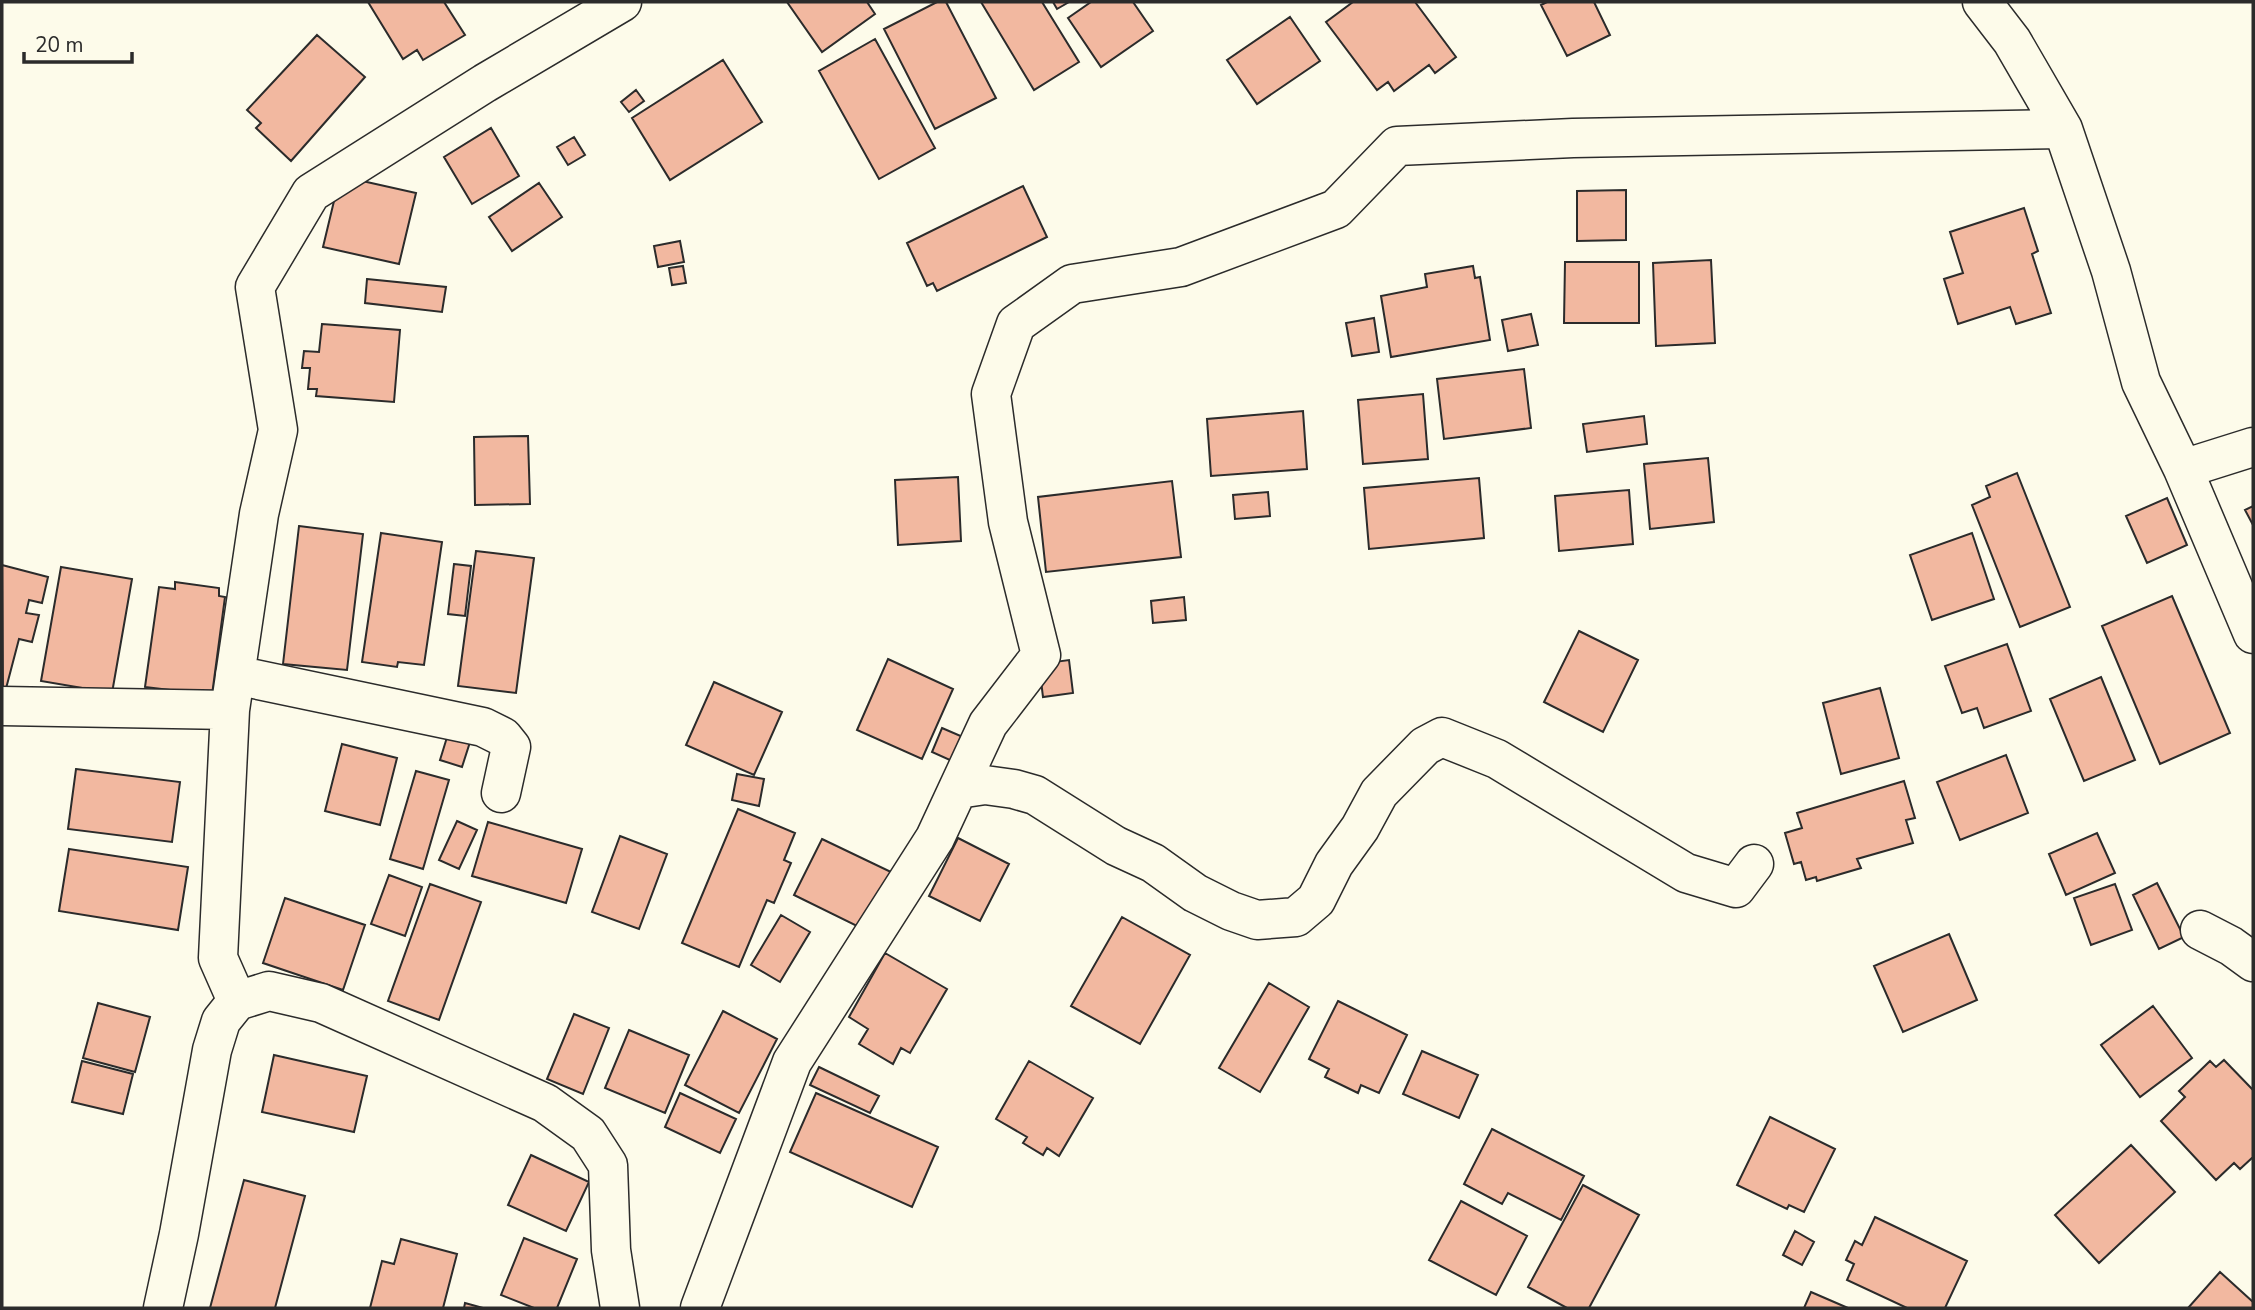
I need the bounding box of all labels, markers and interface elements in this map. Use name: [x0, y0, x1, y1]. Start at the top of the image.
scale bar: [24, 21, 133, 65]
text: 20 m: [35, 31, 84, 59]

